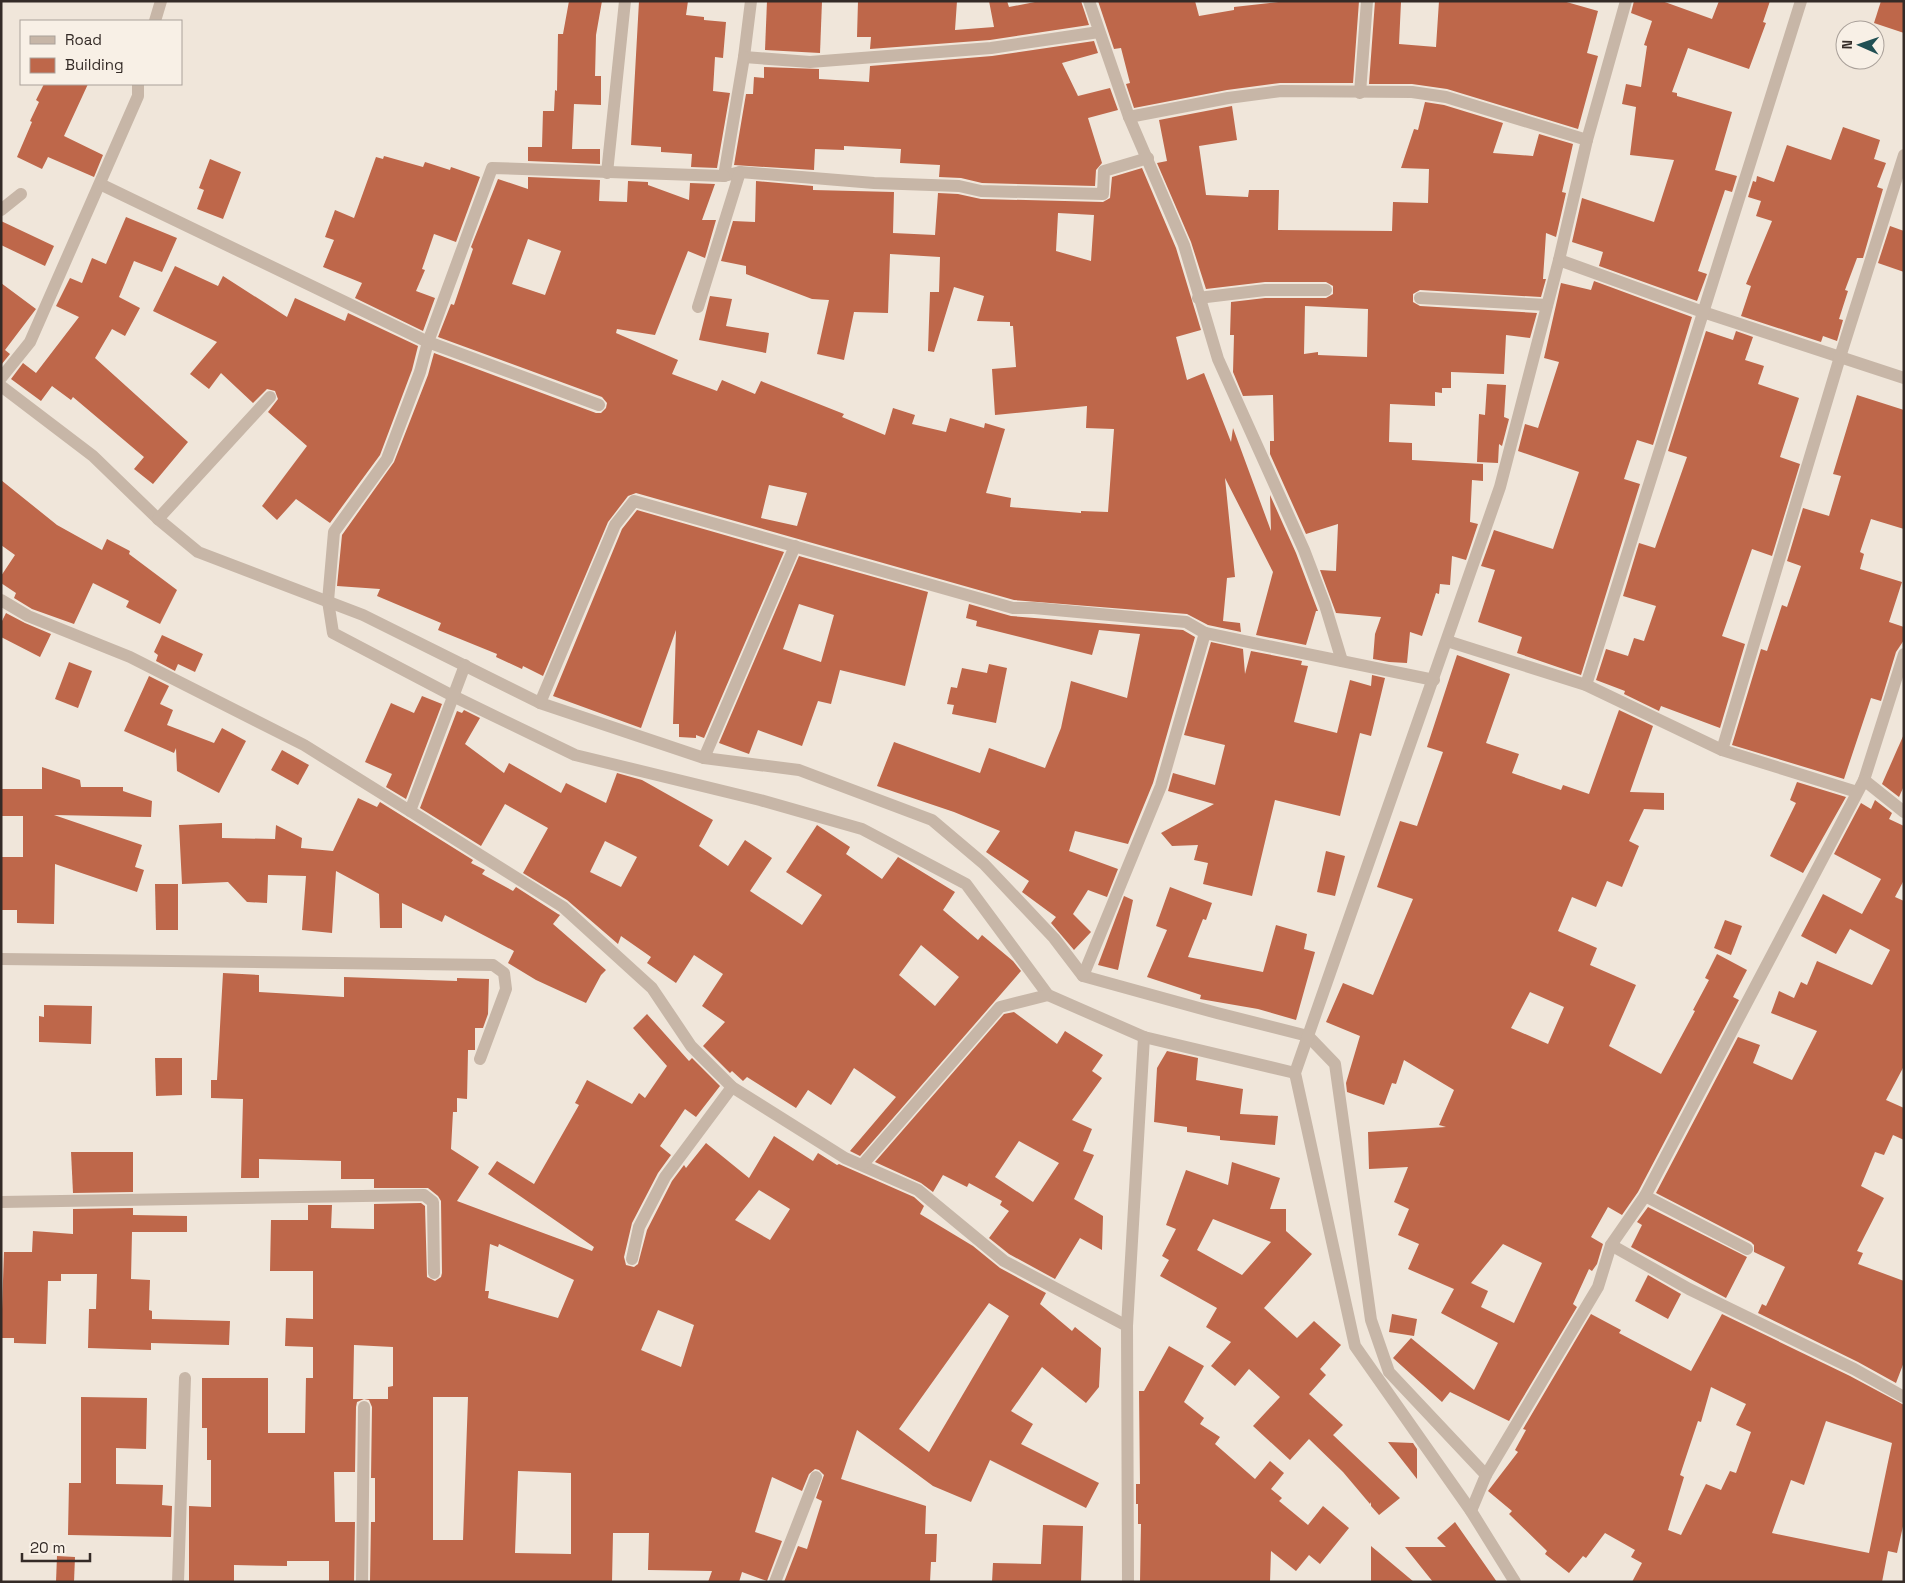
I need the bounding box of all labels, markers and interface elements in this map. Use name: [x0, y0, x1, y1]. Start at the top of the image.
legend: [20, 20, 182, 85]
north arrow: [1835, 20, 1885, 70]
text: Road: [65, 30, 102, 49]
text: N: [1838, 40, 1856, 50]
text: Building: [65, 55, 124, 74]
scale bar: [22, 1530, 90, 1562]
text: 20 m: [30, 1538, 65, 1557]

